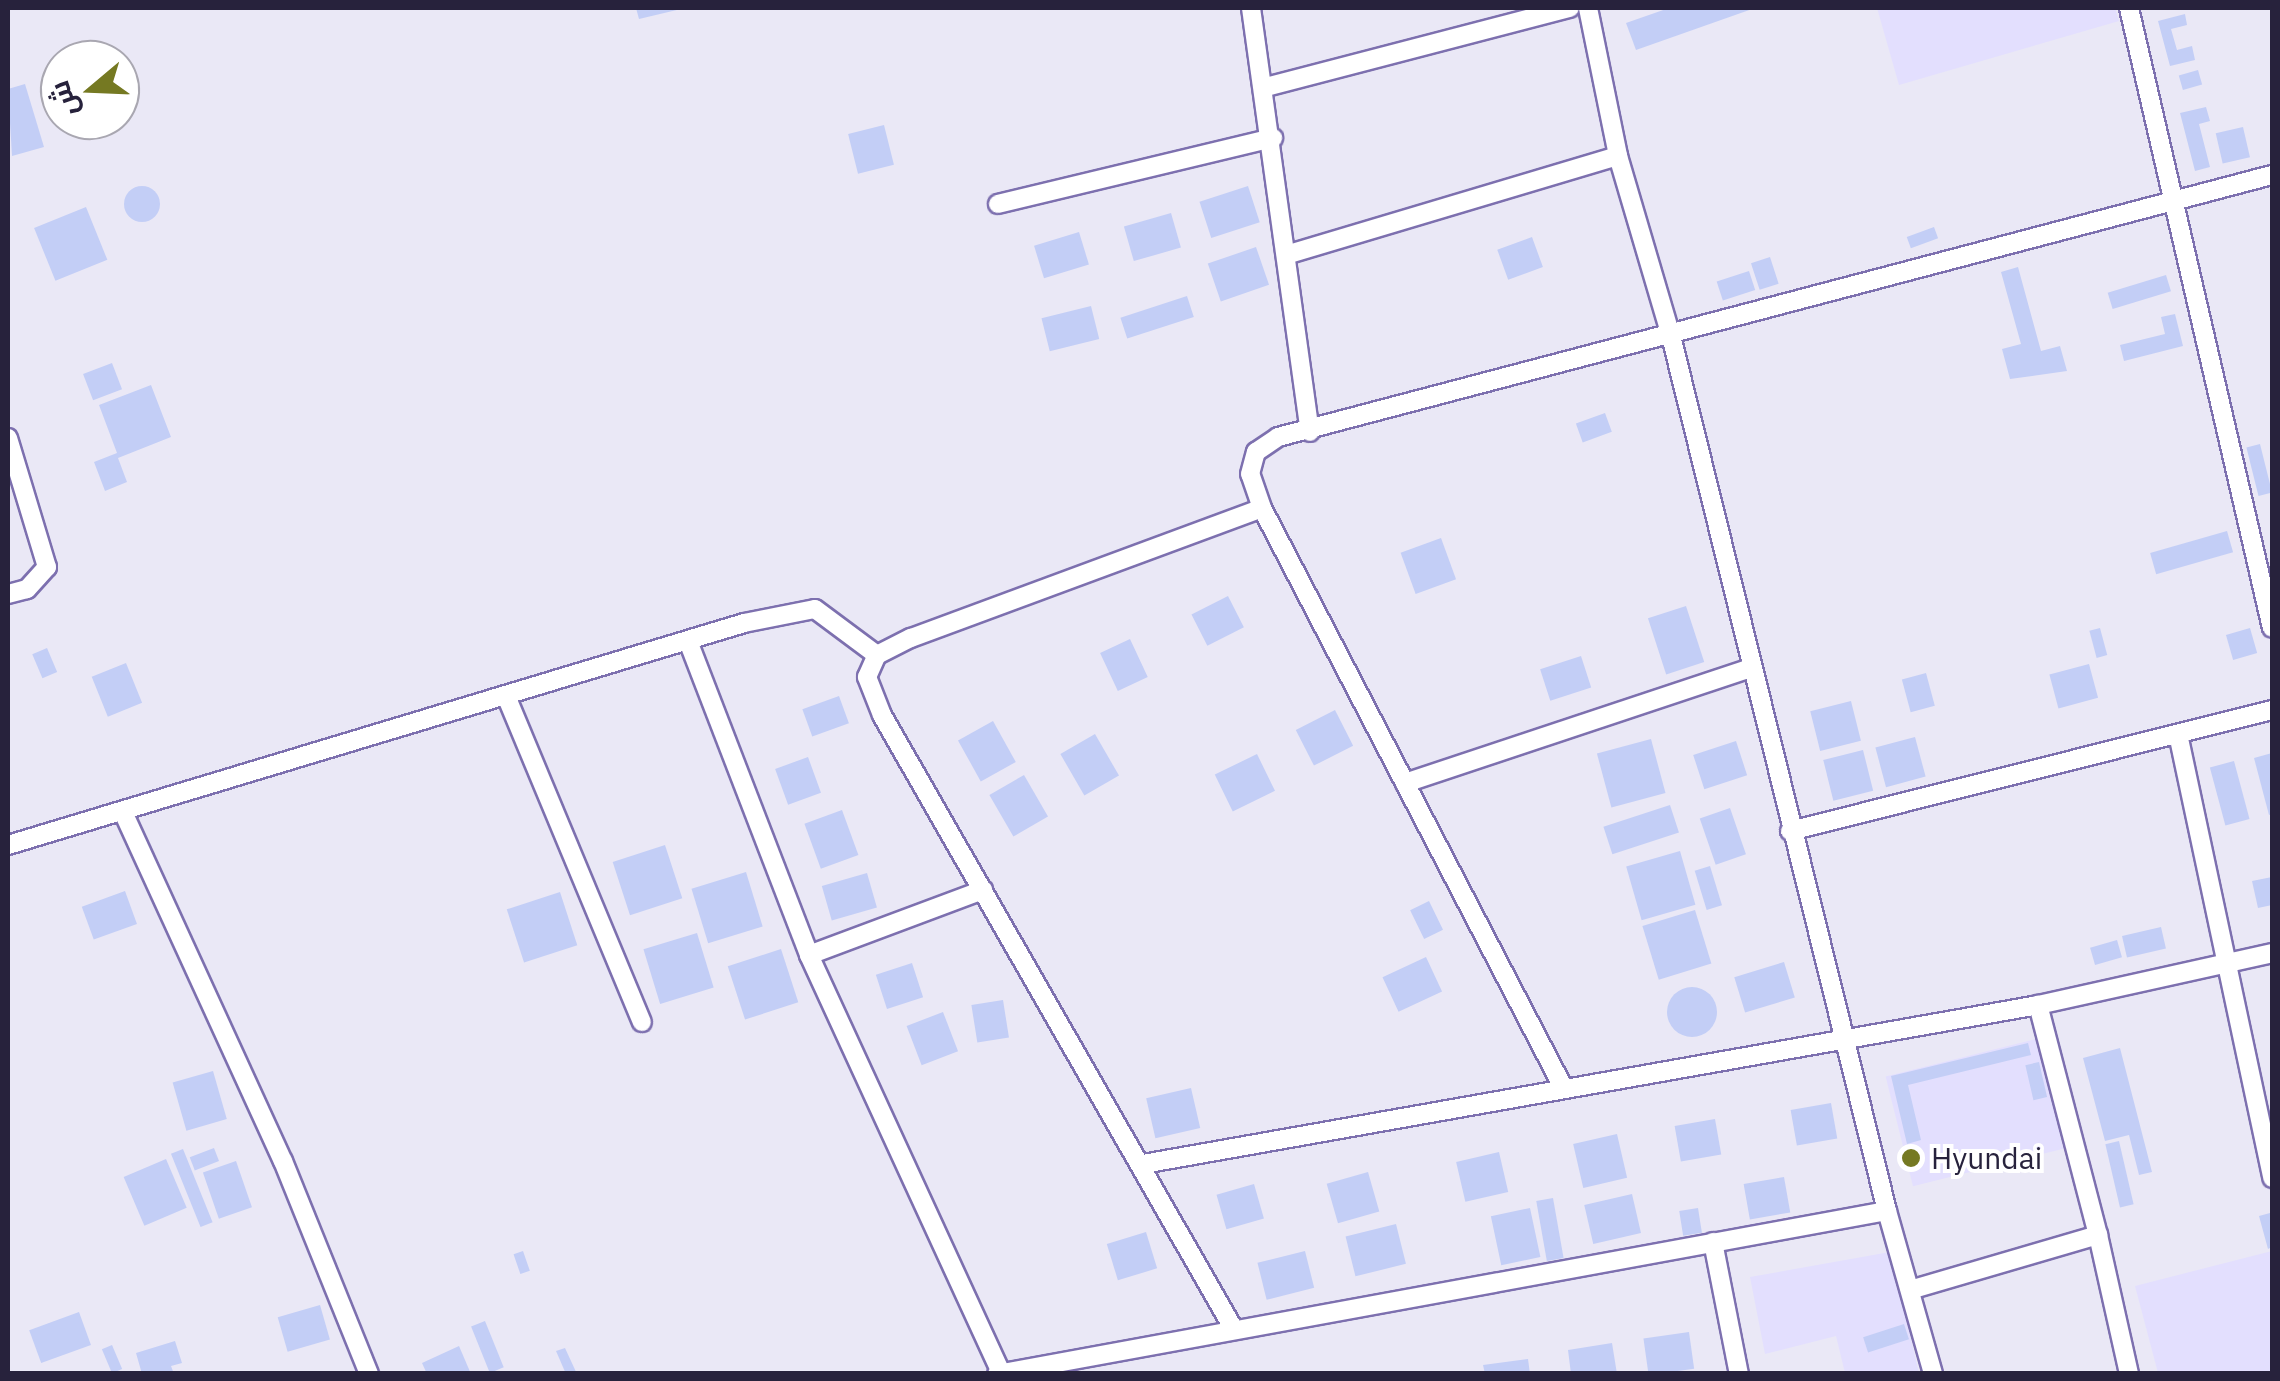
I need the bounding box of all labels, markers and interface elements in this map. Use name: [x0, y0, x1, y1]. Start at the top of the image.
north arrow: [40, 40, 140, 140]
text: ش: [40, 76, 86, 122]
place label: Hyundai: [1931, 1140, 2042, 1176]
marker: Hyundai: [1900, 1147, 1922, 1169]

